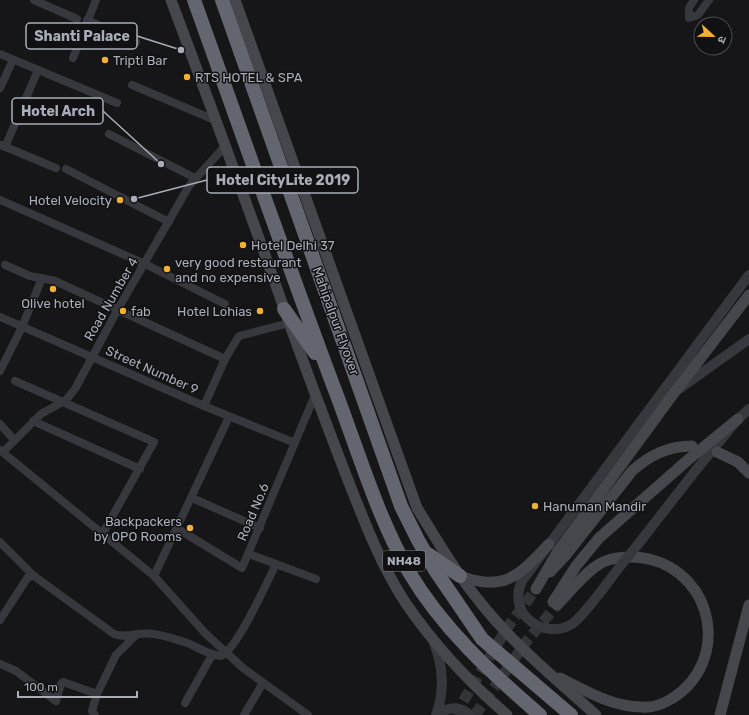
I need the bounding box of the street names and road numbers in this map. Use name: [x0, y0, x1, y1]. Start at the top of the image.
street label: Road Number 4: [81, 255, 141, 343]
street label: Mahipalpur Flyover: [309, 265, 363, 377]
street label: Street Number 9: [103, 343, 201, 397]
street label: Road No.6: [234, 481, 272, 543]
road number: NH48: [383, 551, 425, 571]

